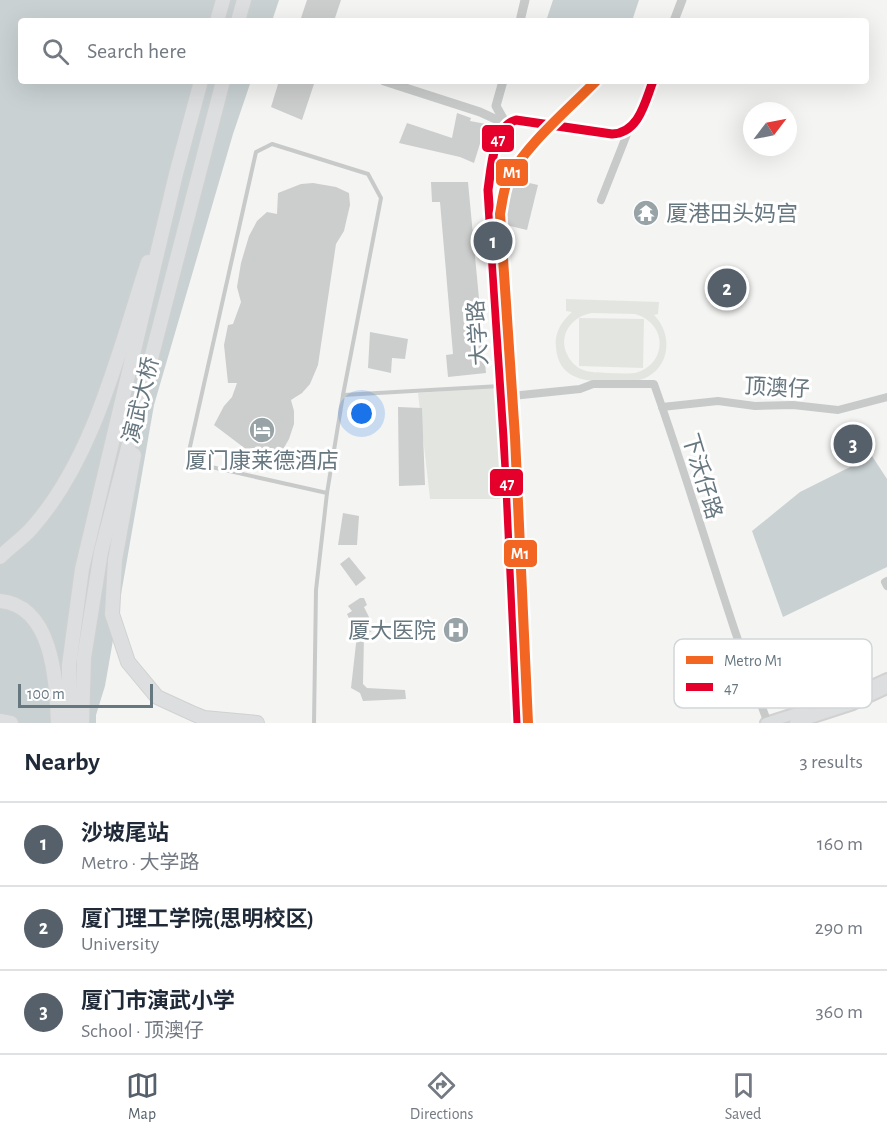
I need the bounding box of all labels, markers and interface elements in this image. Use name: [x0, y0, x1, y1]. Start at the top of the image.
search box: [18, 18, 869, 84]
icon: search: [39, 35, 72, 68]
text: Search here: [87, 40, 186, 62]
north arrow: [743, 102, 797, 156]
line badge: 47: [481, 124, 515, 153]
text: 47: [491, 132, 506, 148]
line badge: M1: [495, 158, 529, 187]
text: M1: [503, 165, 521, 181]
temple icon: 厦港田头妈宫: [631, 198, 661, 228]
place label: 厦港田头妈宫: [666, 202, 798, 225]
pin: 1: [474, 218, 512, 264]
pin: 2: [708, 266, 746, 310]
street label: 大学路: [464, 299, 491, 367]
street label: 演武大桥: [119, 355, 162, 446]
street label: 顶澳仔: [743, 374, 811, 401]
your location: [347, 399, 376, 428]
hotel icon: 厦门康莱德酒店: [247, 415, 277, 445]
pin: 3: [834, 422, 872, 466]
street label: 下沃仔路: [679, 431, 726, 522]
place label: 厦门康莱德酒店: [185, 449, 339, 472]
line badge: 47: [489, 468, 524, 497]
text: 47: [500, 476, 515, 492]
line badge: M1: [503, 539, 538, 568]
text: M1: [511, 546, 529, 562]
hospital icon: 厦大医院: [441, 615, 471, 645]
place label: 厦大医院: [348, 619, 436, 642]
legend: [674, 639, 872, 708]
text: Metro M1: [724, 653, 783, 669]
text: 47: [724, 680, 739, 696]
scale bar: [18, 681, 153, 708]
text: 100 m: [27, 686, 65, 702]
text: Nearby: [24, 749, 100, 775]
text: 3 results: [799, 752, 863, 772]
text: 沙坡尾站: [81, 822, 169, 844]
text: 1: [40, 834, 47, 854]
text: 160 m: [817, 834, 863, 854]
text: Metro · 大学路: [81, 853, 199, 873]
text: 厦门理工学院(思明校区): [81, 908, 314, 930]
text: 2: [39, 918, 48, 938]
text: 290 m: [815, 918, 863, 938]
text: University: [81, 934, 159, 954]
text: 厦门市演武小学: [81, 990, 235, 1012]
text: 3: [39, 1002, 48, 1022]
text: 360 m: [816, 1002, 863, 1022]
text: School · 顶澳仔: [81, 1021, 204, 1041]
tab: Map: [126, 1069, 159, 1124]
tab: Directions: [410, 1069, 474, 1124]
tab: Saved: [725, 1069, 761, 1124]

